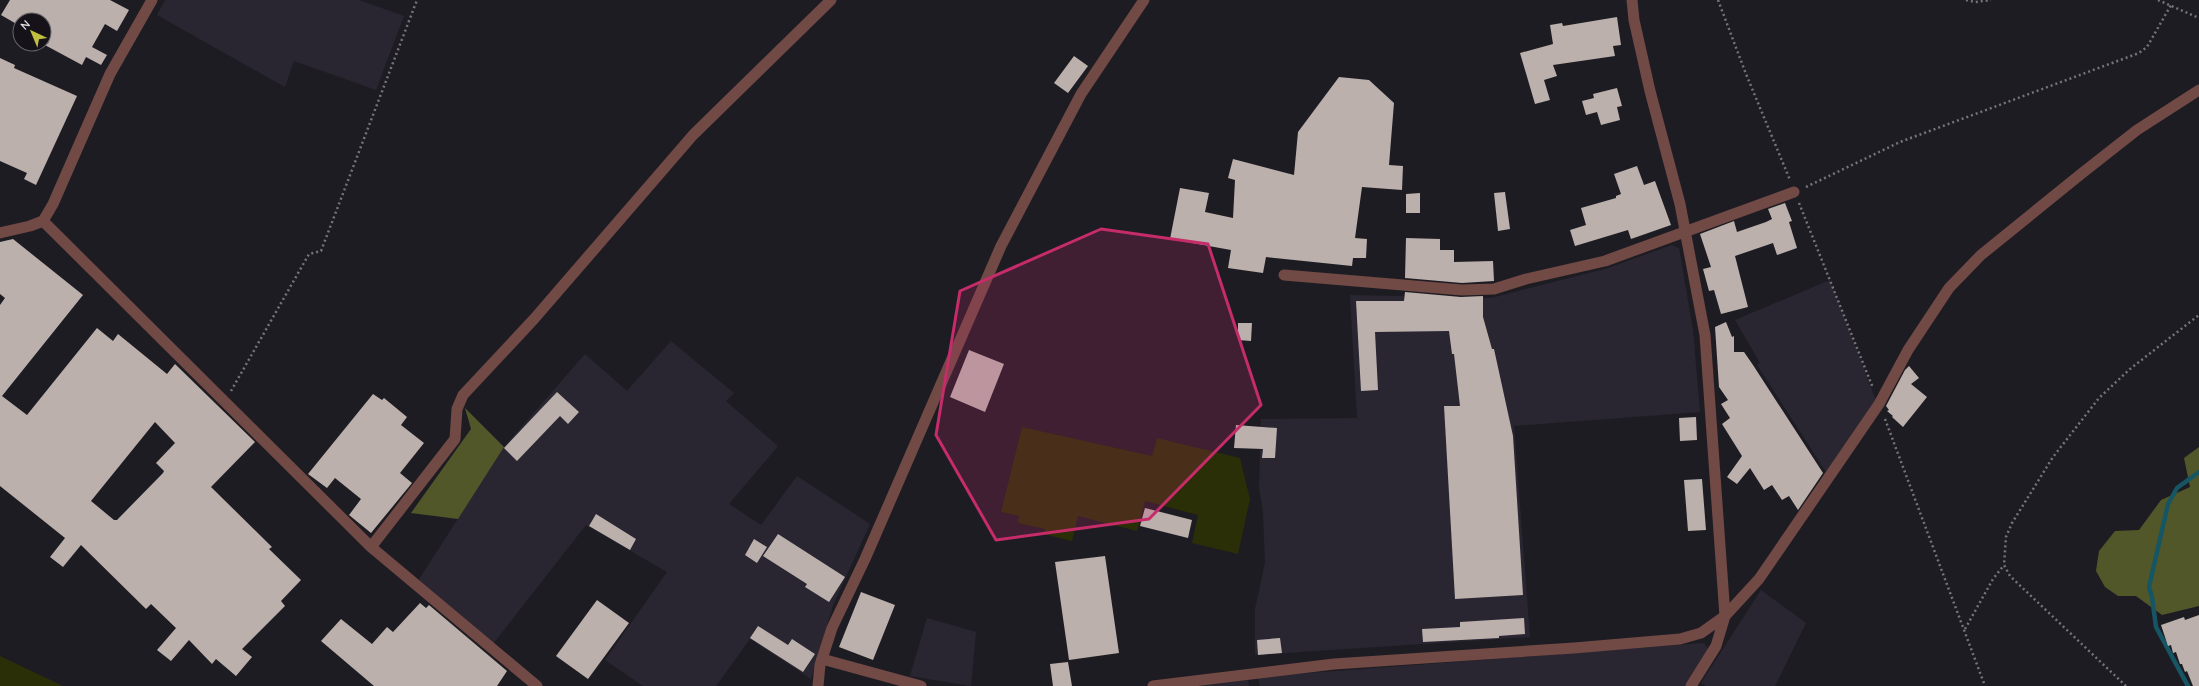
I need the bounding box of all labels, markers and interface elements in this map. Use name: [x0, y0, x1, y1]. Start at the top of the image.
north arrow: [12, 12, 52, 52]
text: N: [17, 17, 33, 33]

